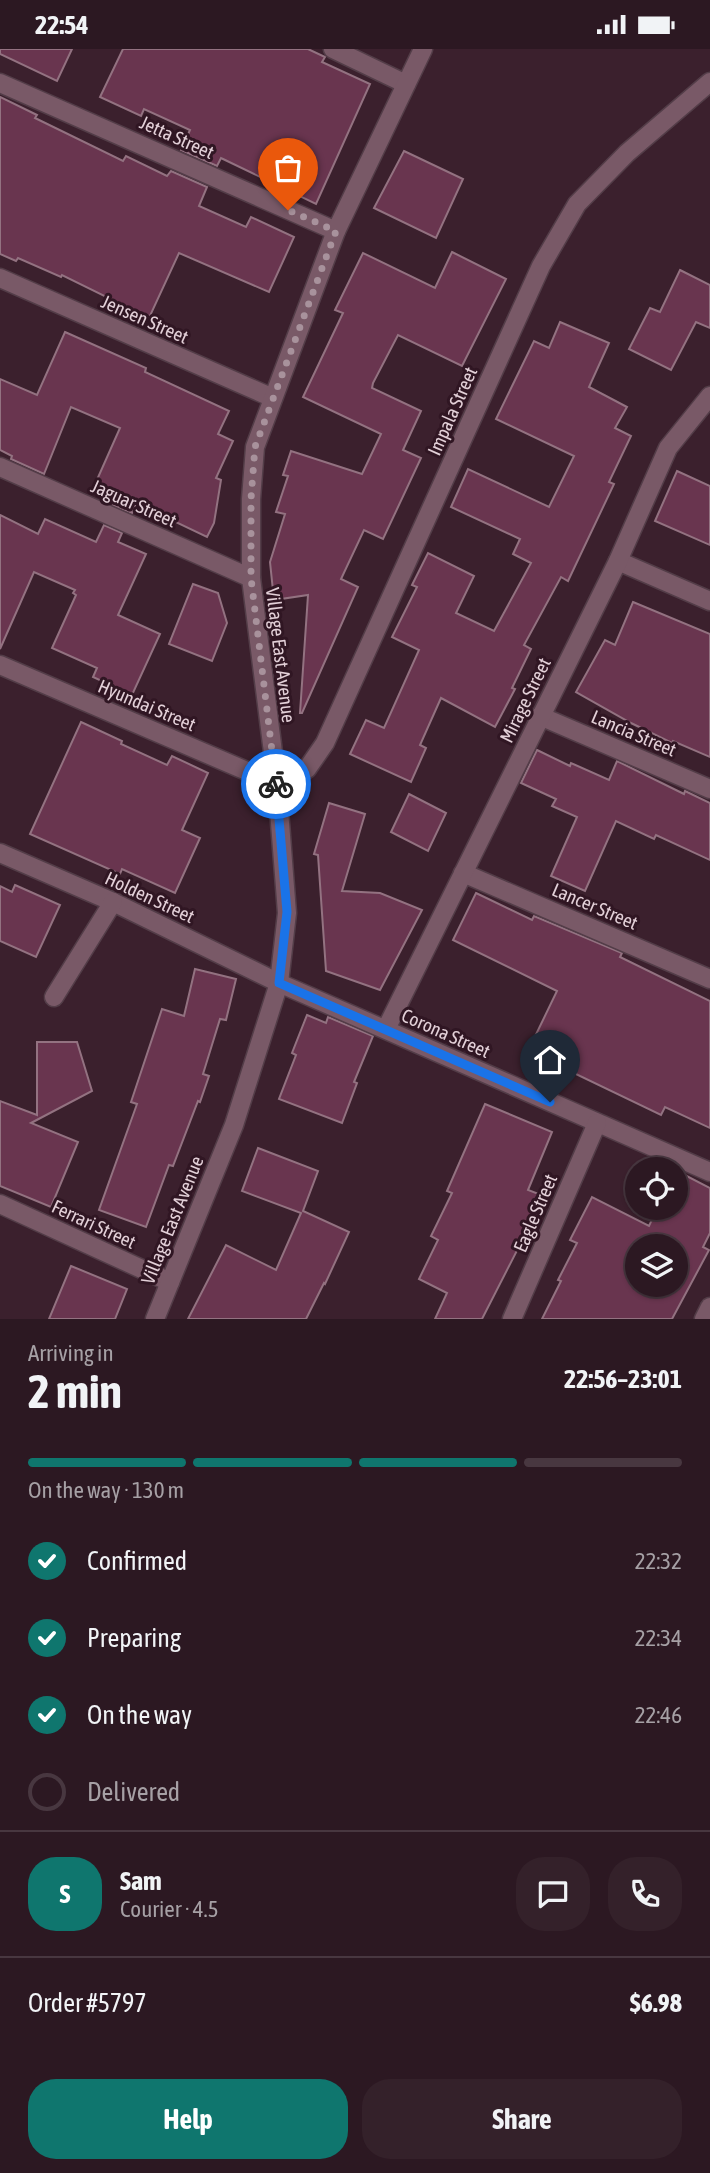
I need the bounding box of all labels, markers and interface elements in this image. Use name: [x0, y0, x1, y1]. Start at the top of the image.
text: 22:54: [35, 10, 89, 40]
street label: Jetta Street: [137, 111, 217, 163]
pin: [258, 138, 318, 210]
icon: bag: [269, 149, 307, 187]
street label: Jensen Street: [98, 290, 192, 348]
street label: Impala Street: [423, 363, 481, 459]
street label: Jaguar Street: [88, 474, 180, 532]
street label: Village East Avenue: [262, 586, 300, 724]
street label: Mirage Street: [495, 654, 555, 746]
street label: Hyundai Street: [95, 675, 199, 735]
street label: Lancia Street: [588, 705, 680, 761]
courier: [241, 749, 311, 819]
icon: bike: [257, 765, 295, 803]
street label: Holden Street: [102, 867, 198, 927]
street label: Lancer Street: [549, 878, 641, 934]
street label: Corona Street: [398, 1004, 494, 1062]
pin: [520, 1030, 580, 1102]
icon: home: [531, 1041, 569, 1079]
street label: Village East Avenue: [136, 1153, 208, 1287]
map controls: [625, 1157, 688, 1297]
button: locate: [625, 1157, 688, 1220]
street label: Eagle Street: [509, 1171, 561, 1255]
street label: Ferrari Street: [49, 1195, 139, 1253]
button: layers: [625, 1234, 688, 1297]
text: Arriving in: [28, 1340, 114, 1366]
text: 22:56–23:01: [564, 1364, 682, 1394]
text: 2 min: [28, 1365, 122, 1418]
text: On the way · 130 m: [28, 1477, 184, 1503]
icon: check: [28, 1542, 66, 1580]
text: Confirmed: [87, 1546, 187, 1576]
text: 22:32: [635, 1548, 682, 1574]
icon: check: [28, 1619, 66, 1657]
text: Preparing: [87, 1623, 181, 1653]
text: 22:34: [635, 1625, 682, 1651]
icon: check: [28, 1696, 66, 1734]
text: On the way: [87, 1700, 192, 1730]
text: 22:46: [635, 1702, 682, 1728]
text: Delivered: [87, 1777, 180, 1807]
button: chat: [516, 1857, 590, 1931]
button: phone: [608, 1857, 682, 1931]
text: Sam: [120, 1866, 162, 1896]
text: S: [60, 1879, 70, 1909]
text: Courier · 4.5: [120, 1896, 219, 1922]
text: Order #5797: [28, 1988, 147, 2018]
text: $6.98: [630, 1988, 682, 2018]
button: Help: [28, 2079, 348, 2159]
button: Share: [362, 2079, 682, 2159]

